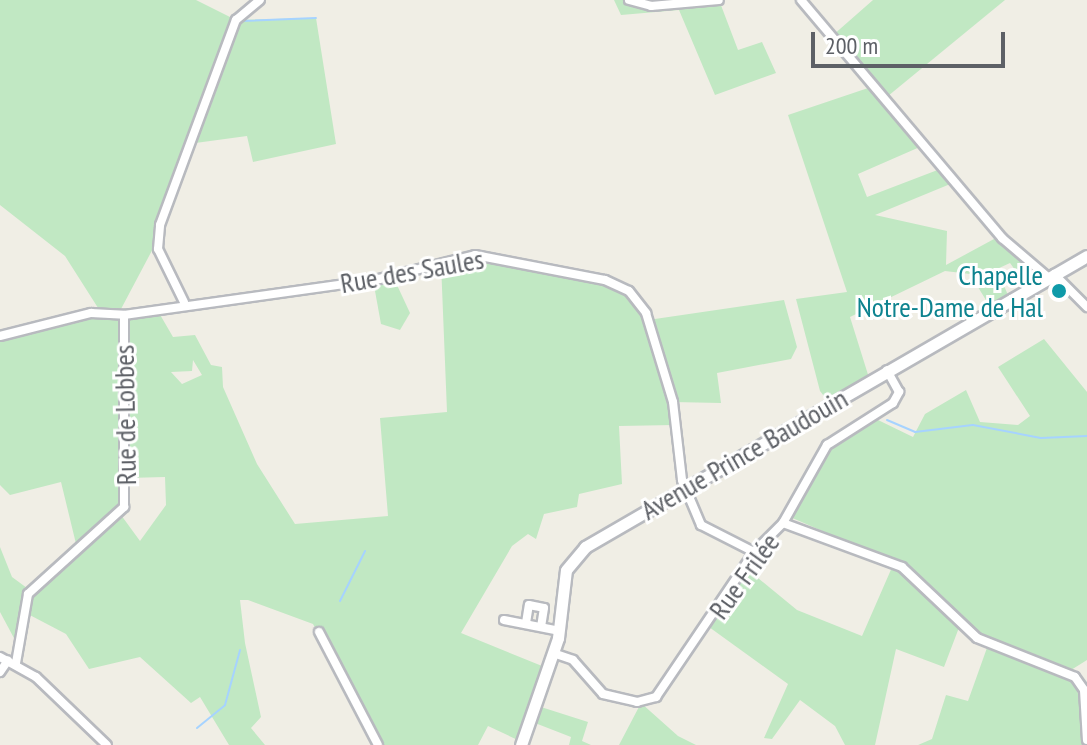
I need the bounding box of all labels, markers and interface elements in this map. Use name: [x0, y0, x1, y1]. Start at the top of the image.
scale bar: [815, 16, 1009, 66]
text: 200 m: [825, 30, 878, 61]
street label: Rue des Saules: [338, 242, 486, 300]
place label: Chapelle Notre-Dame de Hal: [857, 258, 1043, 324]
marker: Chapelle Notre-Dame de Hal: [1050, 282, 1068, 300]
street label: Rue de Lobbes: [107, 344, 143, 486]
street label: Avenue Prince Baudouin: [635, 381, 853, 527]
street label: Rue Frilée: [702, 527, 786, 625]

